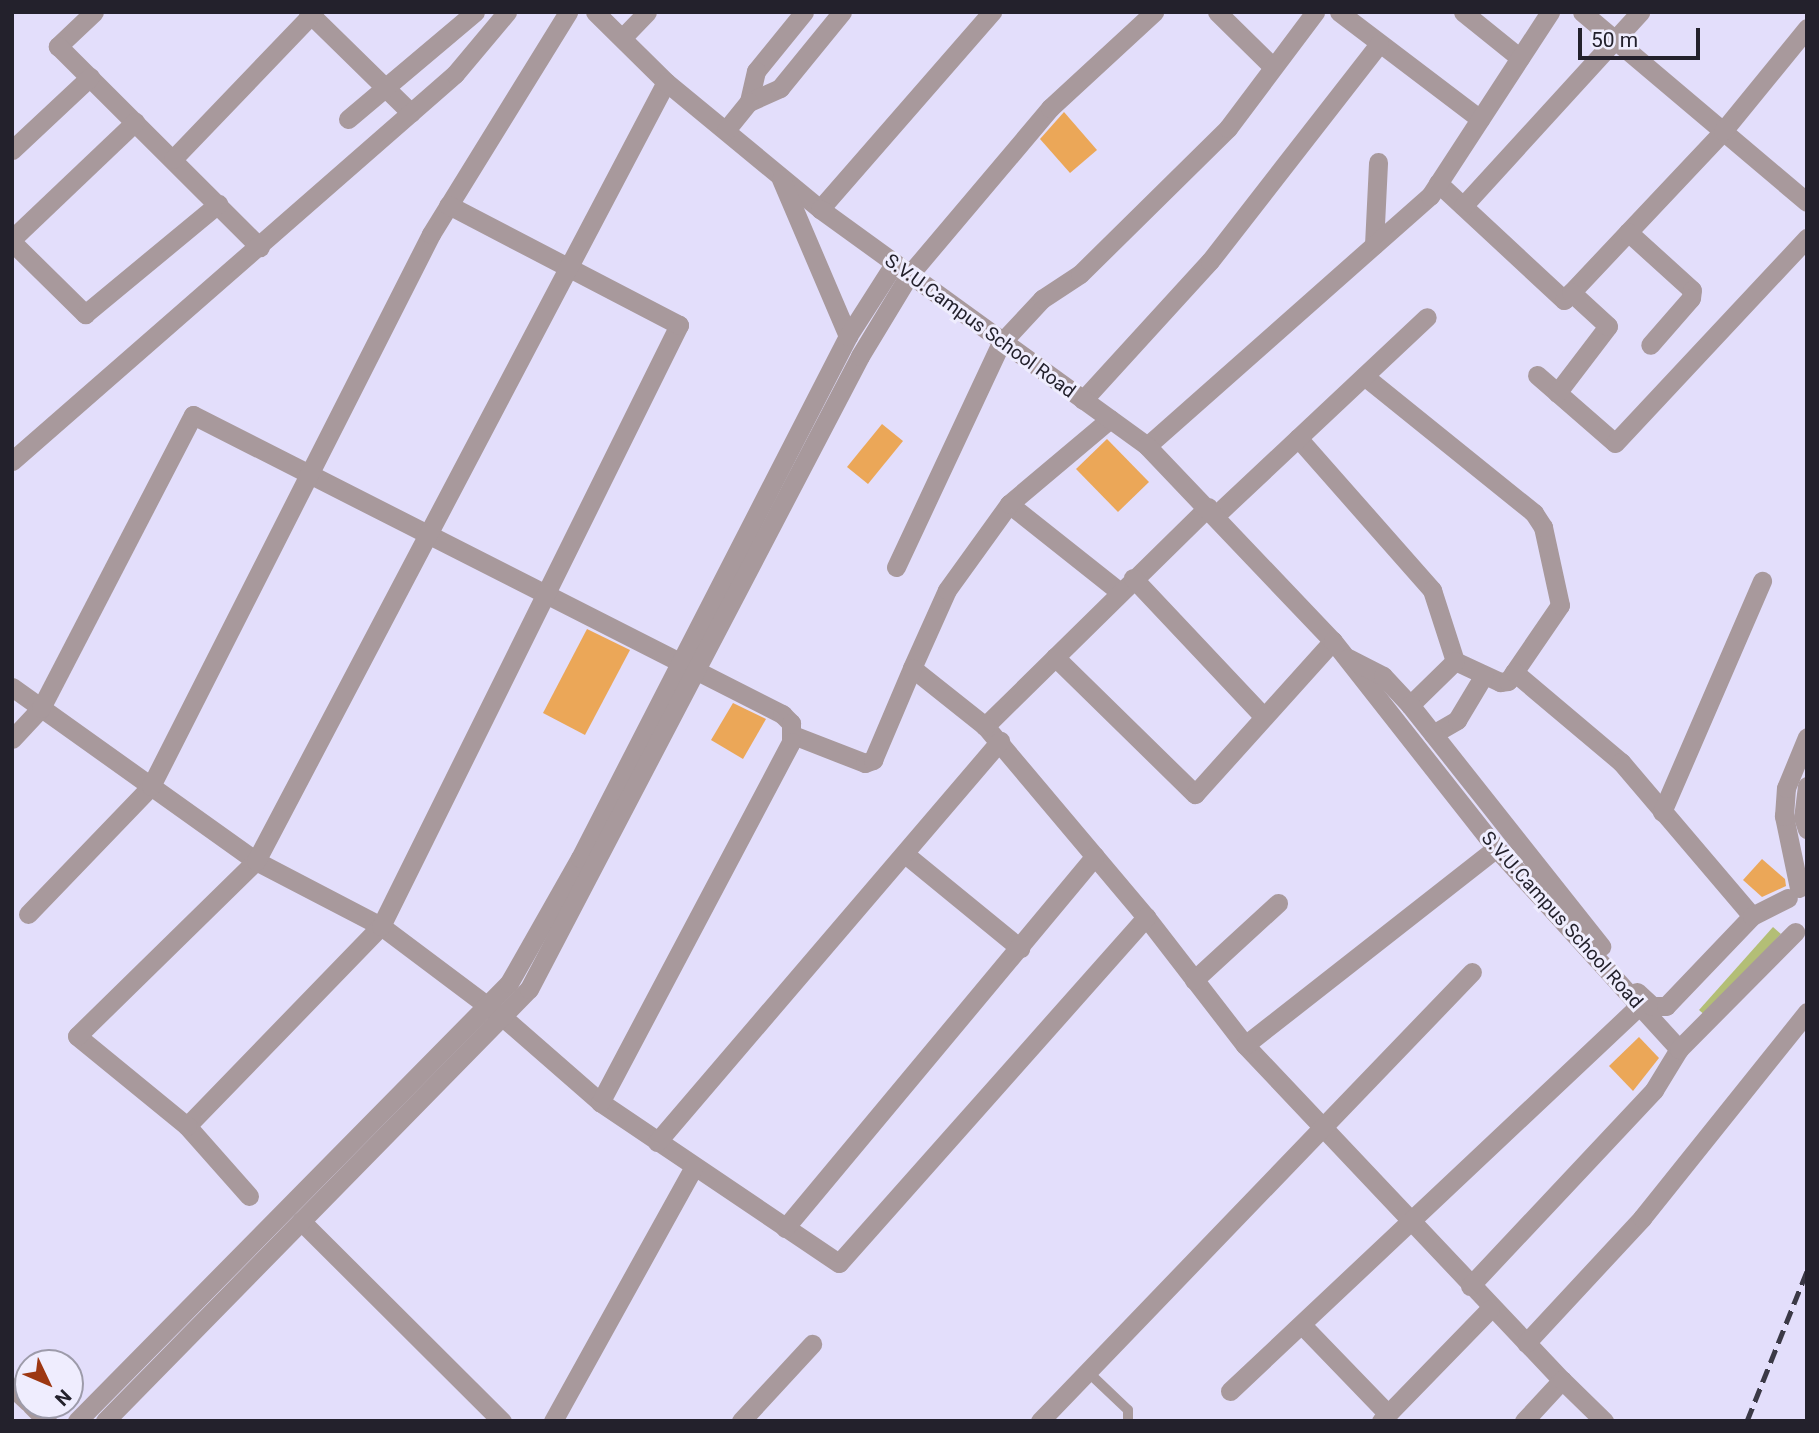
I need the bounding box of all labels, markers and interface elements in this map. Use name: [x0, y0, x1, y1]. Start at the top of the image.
scale bar: [1581, 14, 1703, 58]
text: 50 m: [1591, 28, 1638, 52]
street label: S.V.U.Campus School Road: [880, 249, 1080, 403]
street label: S.V.U.Campus School Road: [1477, 827, 1647, 1013]
north arrow: [14, 1349, 84, 1419]
text: N: [50, 1385, 76, 1410]

